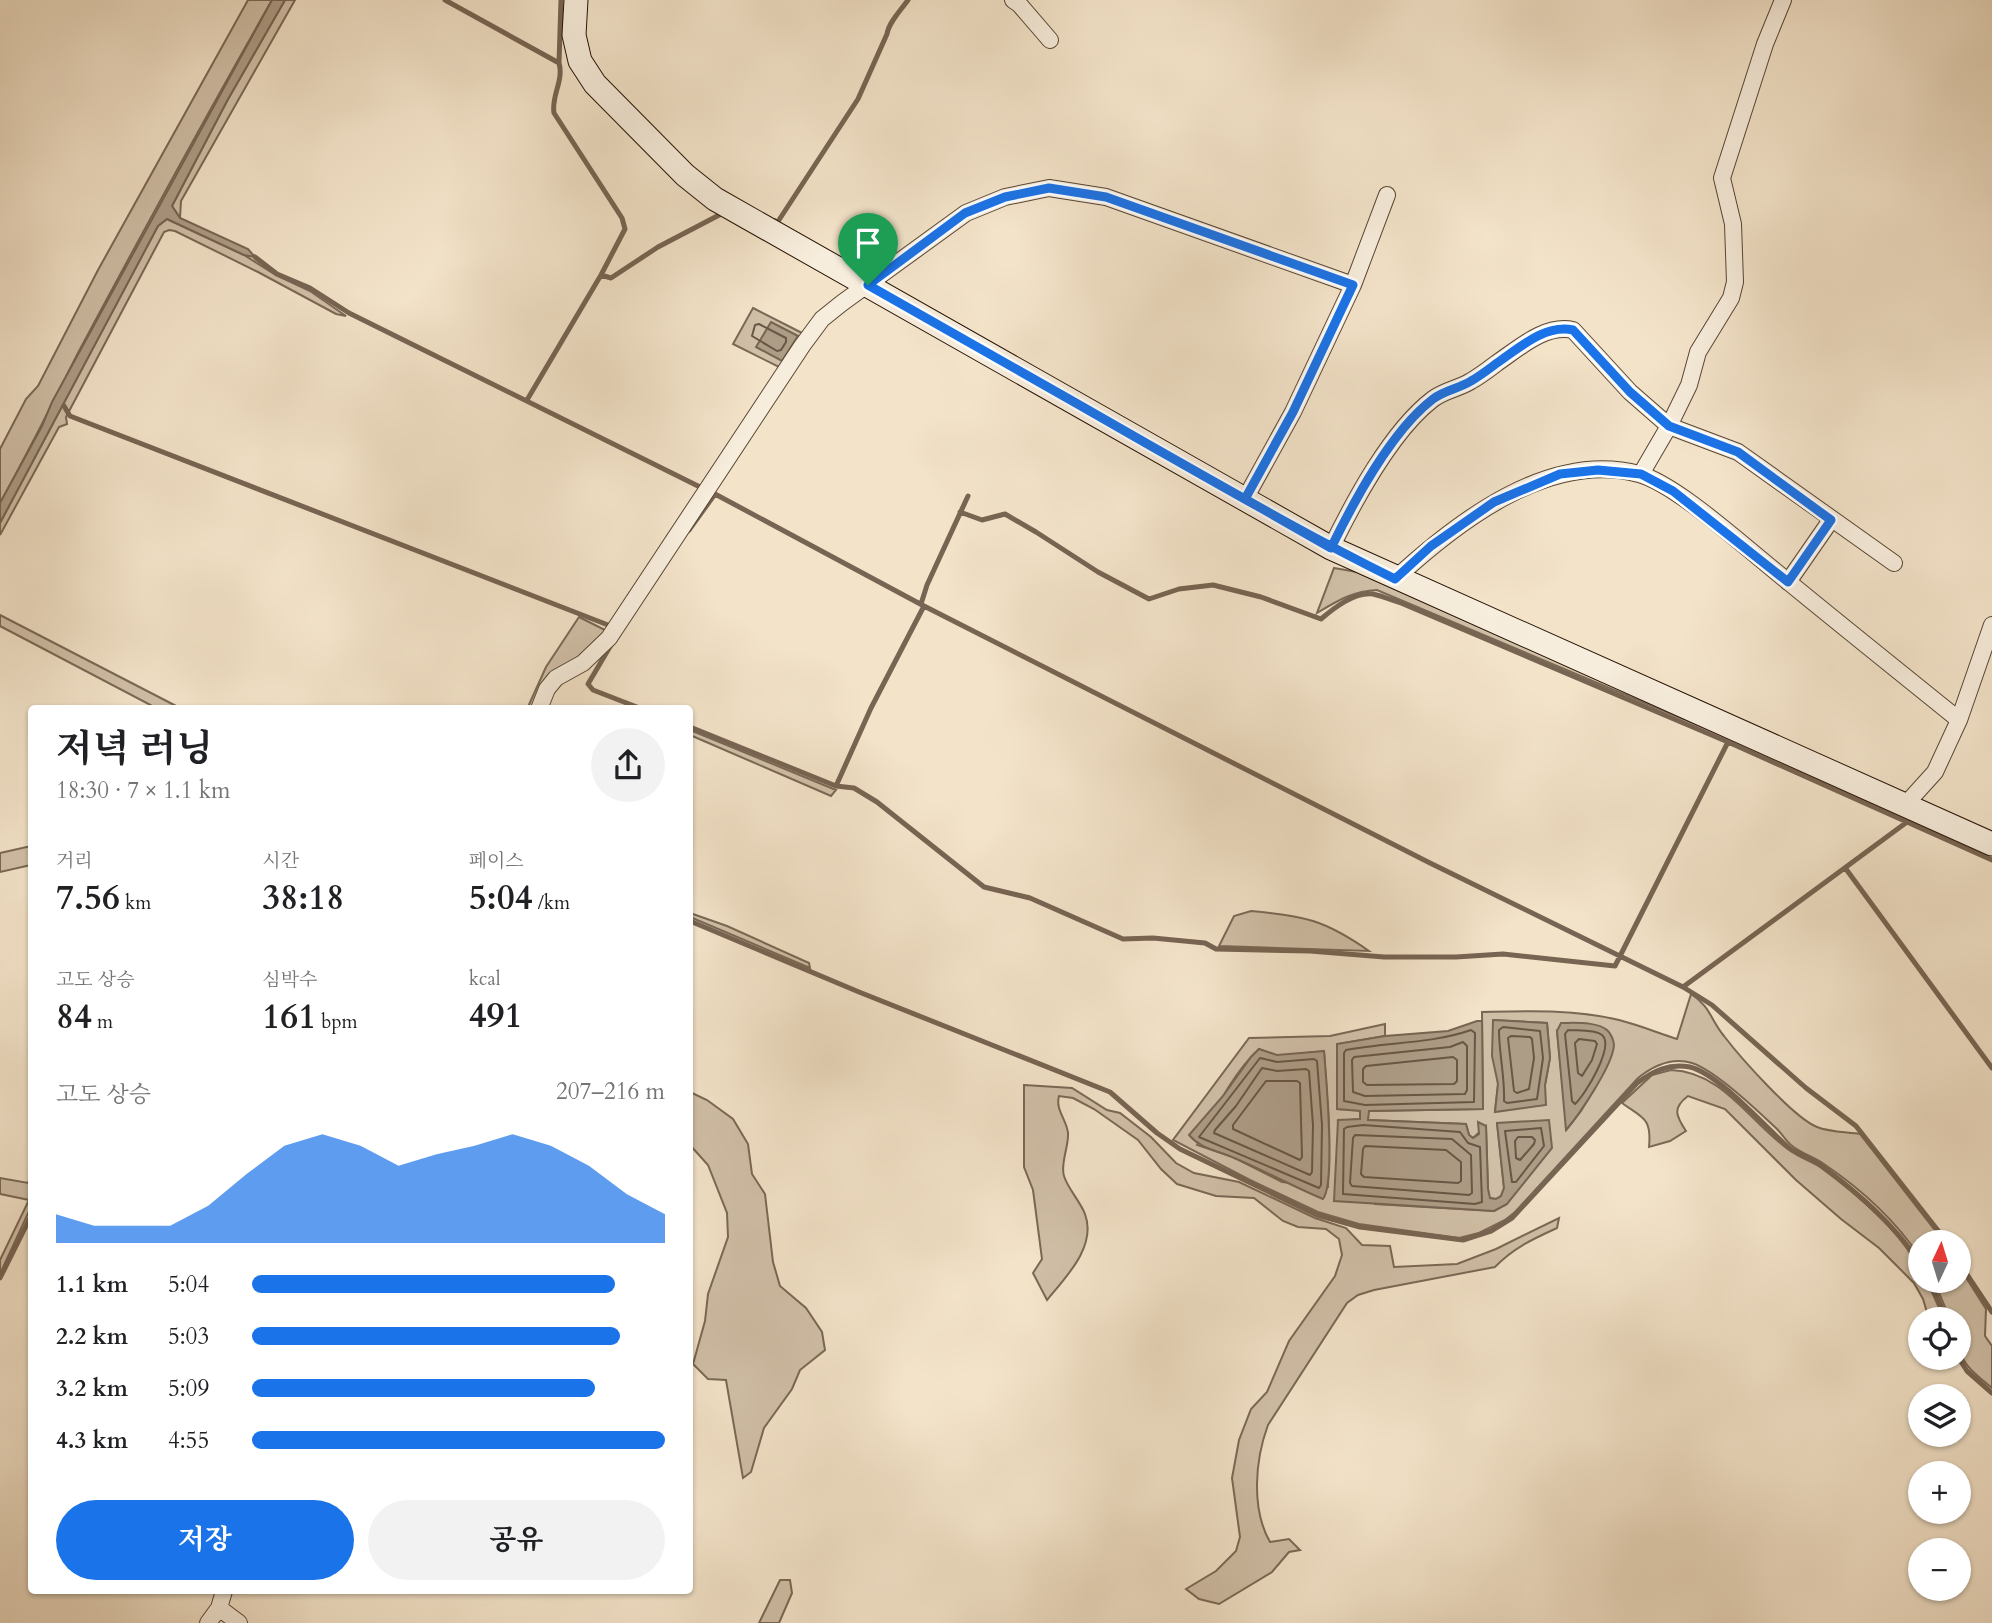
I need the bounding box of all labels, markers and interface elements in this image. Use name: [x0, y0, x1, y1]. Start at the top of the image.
pin: [838, 213, 898, 285]
icon: arrive: [849, 224, 887, 262]
text: 저녁 러닝: [56, 723, 213, 775]
button: share: [591, 728, 665, 802]
text: 18:30 · 7 × 1.1 km: [56, 775, 230, 806]
text: 거리: [56, 848, 93, 874]
text: 시간: [262, 848, 299, 874]
text: 페이스: [469, 848, 524, 874]
text: 7.56: [56, 874, 120, 922]
text: 38:18: [262, 874, 344, 922]
text: 5:04: [469, 874, 533, 922]
text: km: [120, 890, 151, 916]
text: /km: [533, 890, 570, 916]
text: kcal: [469, 966, 501, 992]
text: 고도 상승: [56, 967, 135, 993]
text: 심박수: [262, 967, 317, 993]
text: 491: [469, 992, 522, 1040]
text: 84: [56, 993, 92, 1041]
text: 161: [262, 993, 316, 1041]
text: m: [92, 1009, 113, 1035]
text: bpm: [316, 1009, 358, 1035]
text: 207–216 m: [556, 1076, 665, 1107]
text: 고도 상승: [56, 1079, 151, 1110]
north arrow: [1908, 1230, 1970, 1293]
map controls: [1908, 1230, 1971, 1601]
text: 1.1 km: [56, 1269, 128, 1300]
text: 5:04: [168, 1269, 209, 1300]
button: locate: [1908, 1307, 1971, 1370]
text: 2.2 km: [56, 1321, 128, 1352]
text: 5:03: [168, 1321, 209, 1352]
text: 3.2 km: [56, 1373, 128, 1404]
text: 5:09: [168, 1373, 209, 1404]
button: layers: [1908, 1384, 1971, 1447]
text: 4.3 km: [56, 1425, 128, 1456]
text: 4:55: [168, 1425, 209, 1456]
button: +: [1908, 1461, 1971, 1524]
button: 저장: [56, 1500, 354, 1580]
button: 공유: [368, 1500, 665, 1580]
button: −: [1908, 1538, 1971, 1601]

